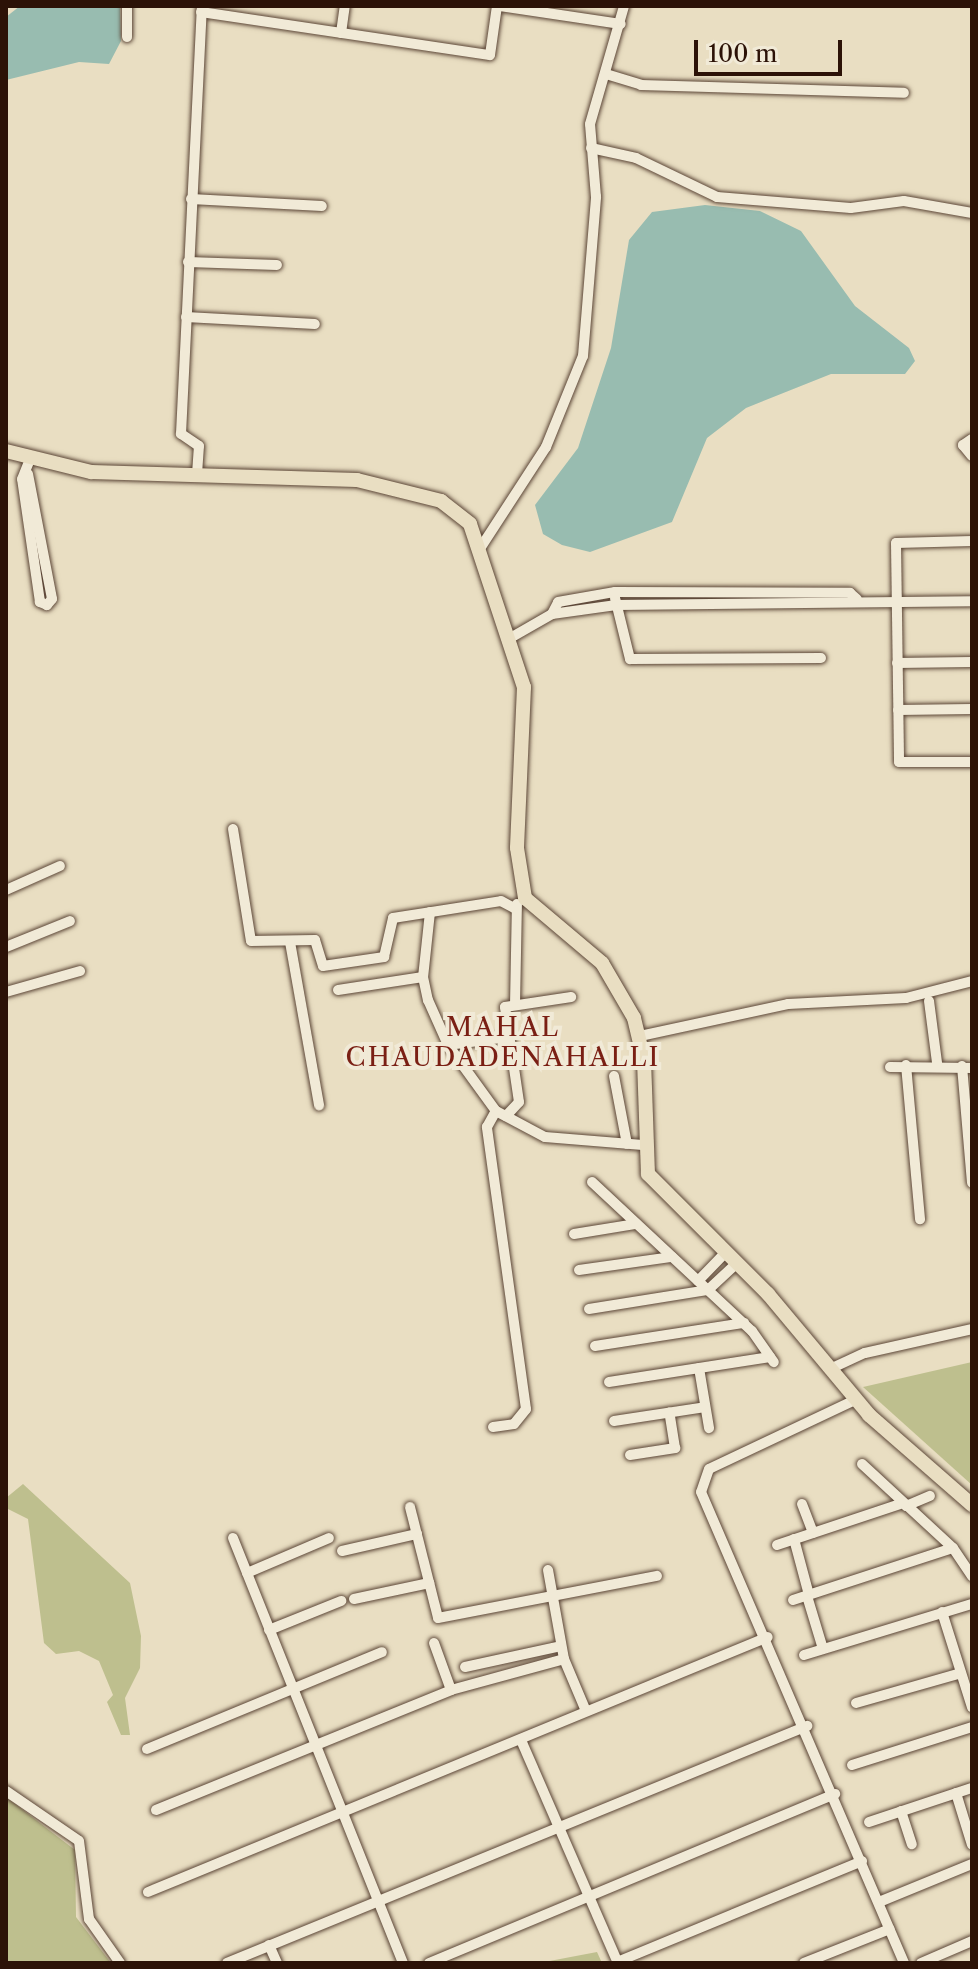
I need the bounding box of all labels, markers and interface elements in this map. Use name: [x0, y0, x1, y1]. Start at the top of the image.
scale bar: [698, 24, 846, 74]
text: 100 m: [708, 39, 777, 68]
district label: MAHAL CHAUDADENAHALLI: [346, 1012, 660, 1074]

